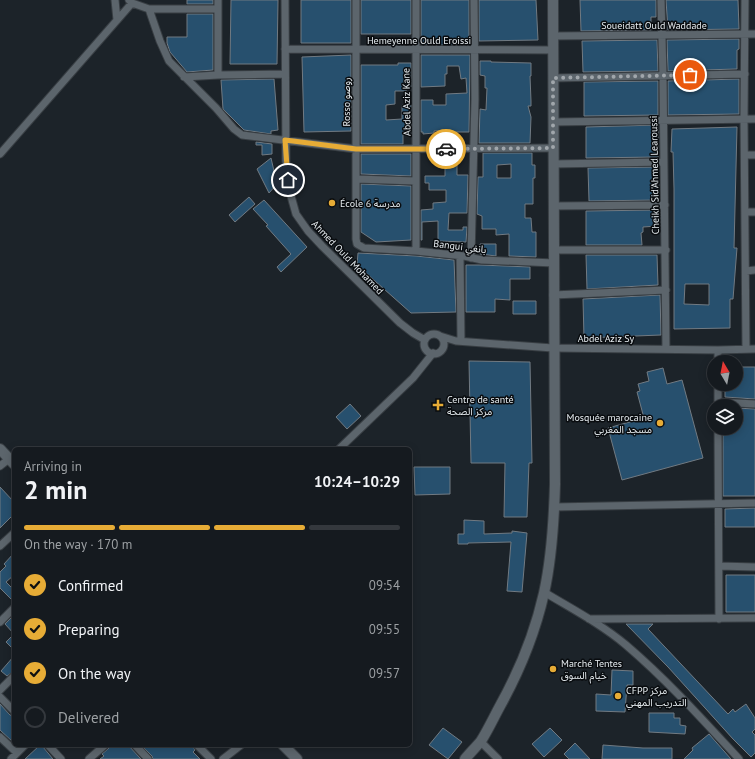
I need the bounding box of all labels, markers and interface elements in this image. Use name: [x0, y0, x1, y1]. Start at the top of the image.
street label: Soueidatt Ould Waddade: [601, 19, 707, 32]
street label: Hemeyenne Ould Eroissi: [367, 34, 471, 47]
pin: [673, 58, 707, 92]
icon: bag: [679, 64, 701, 86]
street label: Abdel Aziz Kane: [399, 68, 414, 136]
street label: Rosso روصو: [340, 77, 353, 127]
street label: Cheikh Sid'Ahmed Learoussi: [647, 116, 662, 234]
courier: [426, 129, 466, 169]
icon: car: [435, 138, 457, 160]
pin: [271, 163, 305, 197]
icon: home: [277, 169, 299, 191]
place label: École 6 مدرسة: [340, 197, 400, 210]
marker: École 6 مدرسة: [327, 198, 337, 208]
street label: Ahmed Ould Mohamed: [309, 218, 386, 297]
street label: Bangui بانغي: [433, 237, 487, 258]
street label: Abdel Aziz Sy: [578, 332, 635, 345]
north arrow: [707, 355, 743, 391]
map controls: [707, 355, 743, 435]
place label: Centre de santé مركز الصحة: [447, 393, 514, 418]
marker: Centre de santé مركز الصحة: [432, 399, 444, 411]
button: layers: [707, 399, 743, 435]
place label: Mosquée marocaine مسجد المغربي: [567, 411, 652, 437]
marker: Mosquée marocaine مسجد المغربي: [655, 418, 665, 428]
text: Arriving in: [24, 458, 82, 475]
text: 10:24–10:29: [314, 472, 400, 491]
text: 2 min: [24, 473, 87, 506]
text: On the way · 170 m: [24, 536, 132, 553]
icon: check: [24, 574, 46, 596]
text: Confirmed: [58, 576, 123, 595]
text: 09:54: [369, 577, 400, 594]
icon: check: [24, 618, 46, 640]
text: Preparing: [58, 620, 120, 639]
text: 09:55: [369, 621, 400, 638]
place label: Marché Tentes خيام السوق: [561, 657, 622, 684]
icon: check: [24, 662, 46, 684]
text: On the way: [58, 664, 131, 683]
marker: Marché Tentes خيام السوق: [548, 664, 558, 674]
text: 09:57: [369, 665, 400, 682]
place label: CFPP مركز التدريب المهني: [626, 684, 687, 710]
marker: CFPP مركز التدريب المهني: [613, 691, 623, 701]
text: Delivered: [58, 708, 119, 727]

